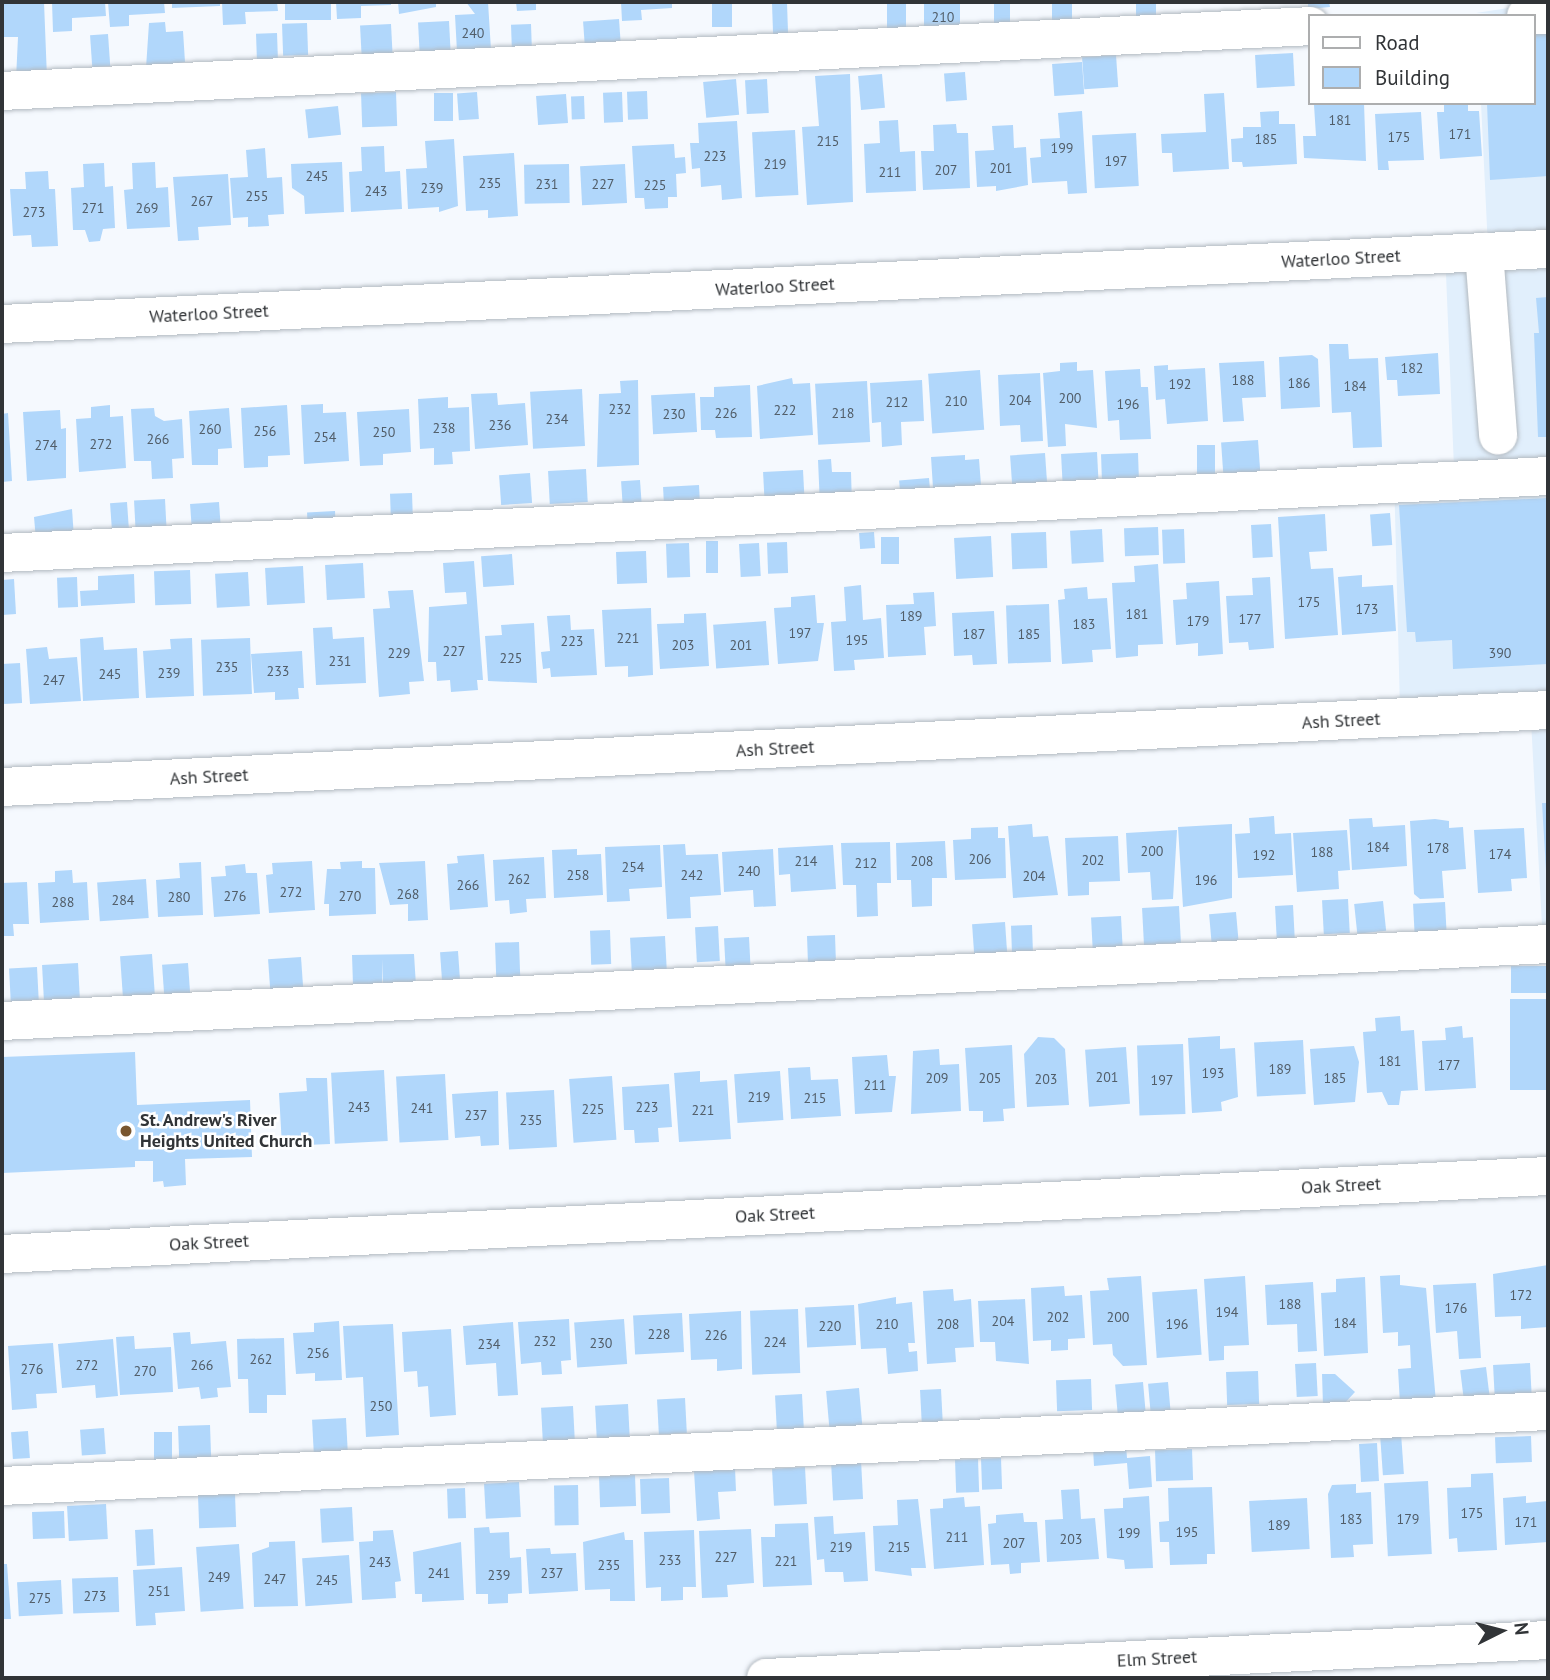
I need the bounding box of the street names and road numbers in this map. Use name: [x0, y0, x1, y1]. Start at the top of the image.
street label: Waterloo Street: [1281, 245, 1401, 273]
street label: Waterloo Street: [715, 273, 835, 301]
street label: Waterloo Street: [149, 300, 269, 328]
street label: Ash Street: [1301, 708, 1381, 734]
street label: Ash Street: [735, 736, 815, 762]
street label: Ash Street: [169, 764, 249, 790]
street label: Oak Street: [1300, 1173, 1382, 1199]
street label: Oak Street: [734, 1202, 816, 1228]
street label: Oak Street: [168, 1230, 250, 1256]
street label: Elm Street: [1116, 1646, 1198, 1672]

